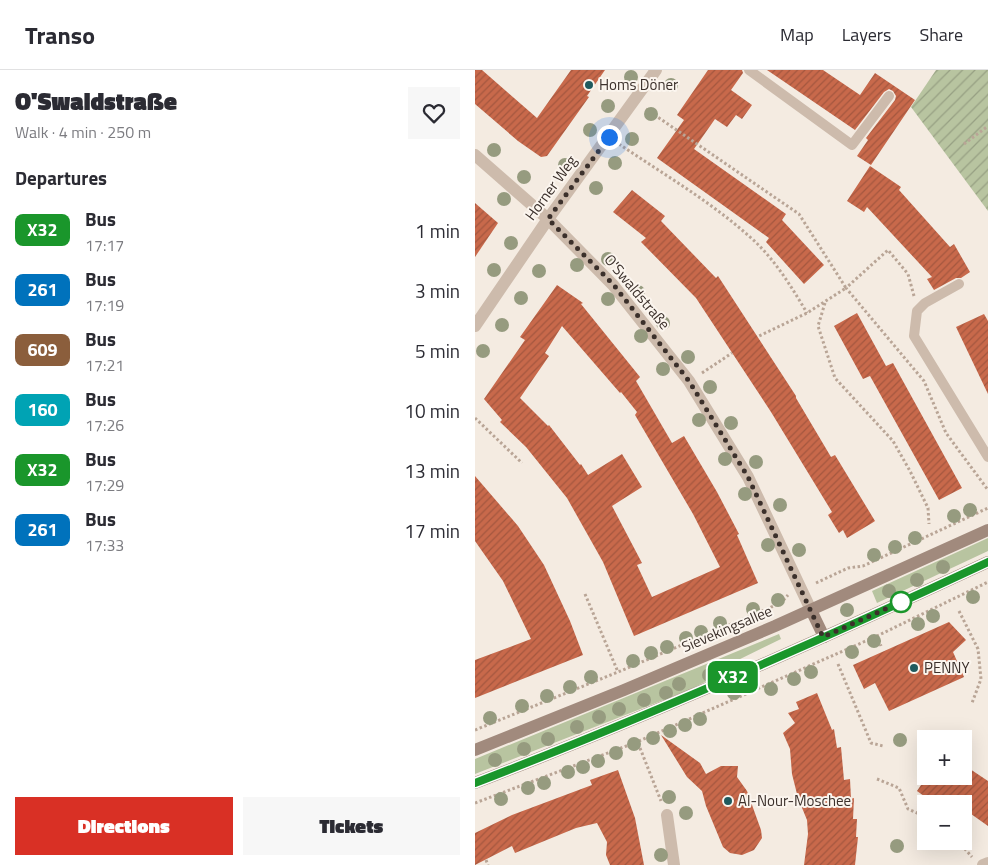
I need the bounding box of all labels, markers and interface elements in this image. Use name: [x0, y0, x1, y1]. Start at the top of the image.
text: Transo: [25, 17, 95, 53]
text: Map: [780, 21, 814, 48]
text: Layers: [842, 21, 891, 48]
text: Share: [919, 21, 963, 48]
place label: Homs Döner: [599, 73, 678, 96]
marker: Homs Döner: [583, 79, 595, 91]
text: O'Swaldstraße: [15, 83, 177, 119]
button: heart: [408, 87, 460, 139]
text: Walk · 4 min · 250 m: [15, 120, 151, 144]
your location: [597, 125, 622, 150]
street label: Horner Weg: [519, 150, 582, 225]
text: Departures: [15, 163, 107, 192]
text: Bus: [85, 204, 116, 233]
text: X32: [27, 216, 58, 243]
text: 1 min: [415, 216, 460, 245]
text: 17:17: [85, 233, 124, 257]
street label: O'Swaldstraße: [599, 249, 676, 334]
text: Bus: [85, 264, 116, 293]
text: 261: [27, 276, 58, 303]
text: 3 min: [415, 276, 460, 305]
text: 17:19: [85, 293, 124, 317]
text: Bus: [85, 324, 116, 353]
text: 609: [27, 336, 58, 363]
text: 5 min: [415, 336, 460, 365]
text: 17:21: [85, 353, 124, 377]
text: Bus: [85, 384, 116, 413]
text: 160: [27, 396, 58, 423]
text: 10 min: [404, 396, 460, 425]
text: 17:26: [85, 413, 124, 437]
text: Bus: [85, 444, 116, 473]
text: X32: [27, 456, 58, 483]
text: 13 min: [404, 456, 460, 485]
text: 17:29: [85, 473, 124, 497]
text: Bus: [85, 504, 116, 533]
text: 261: [27, 516, 58, 543]
text: 17 min: [404, 516, 460, 545]
text: 17:33: [85, 533, 124, 557]
unlabelled marker: [890, 591, 912, 613]
street label: Sievekingsallee: [678, 599, 776, 658]
place label: PENNY: [924, 656, 970, 679]
line badge: X32: [704, 661, 762, 693]
marker: PENNY: [908, 662, 920, 674]
text: X32: [718, 663, 748, 690]
map controls: [917, 730, 972, 850]
button: +: [917, 730, 972, 785]
place label: Al-Nour-Moschee: [738, 789, 851, 812]
marker: Al-Nour-Moschee: [722, 795, 734, 807]
button: −: [917, 795, 972, 850]
button: Directions: [15, 797, 233, 855]
button: Tickets: [243, 797, 460, 855]

